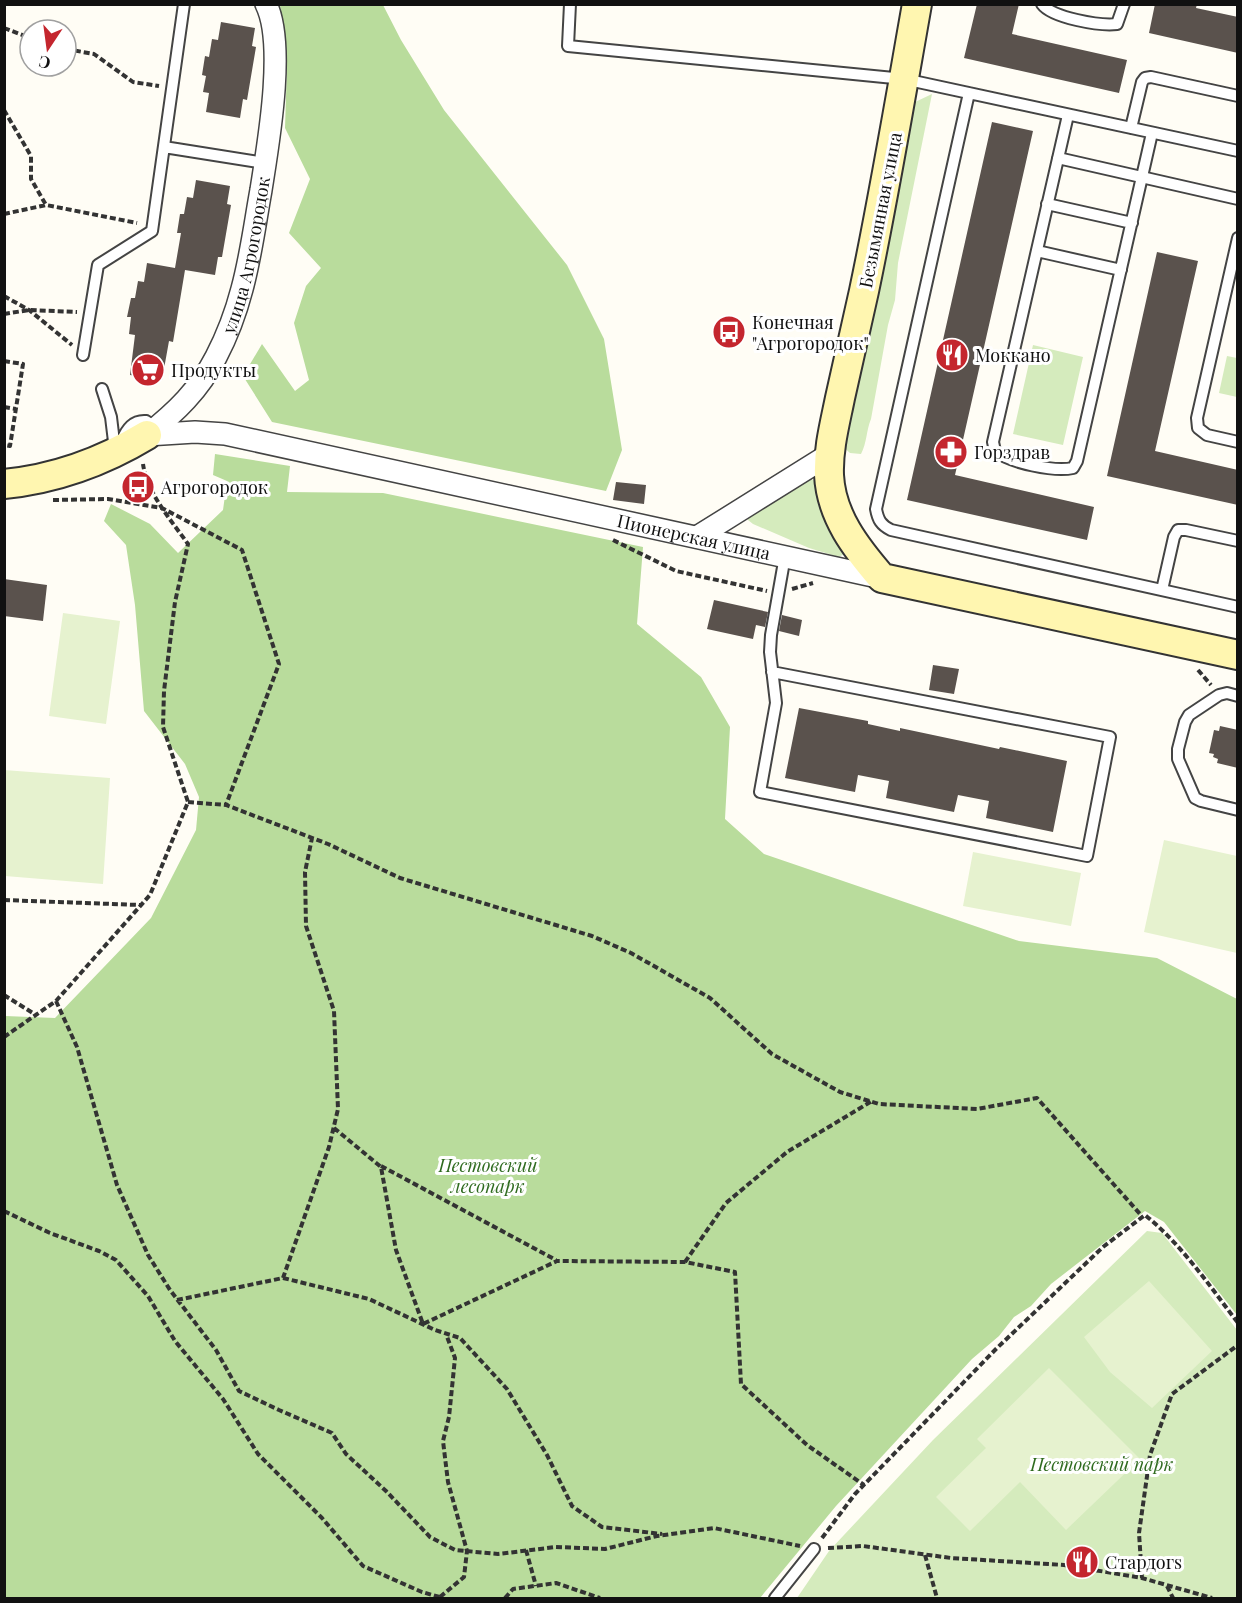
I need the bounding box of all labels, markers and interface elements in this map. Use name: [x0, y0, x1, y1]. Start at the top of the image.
north arrow: [18, 18, 78, 78]
text: С: [37, 52, 52, 75]
street label: Безымянная улица: [853, 130, 907, 290]
street label: улица Агрогородок: [216, 175, 275, 338]
place label: Конечная "Агрогородок": [752, 310, 869, 355]
bus stop icon: Конечная "Агрогородок": [711, 314, 747, 350]
restaurant icon: Моккано: [934, 337, 970, 373]
place label: Моккано: [975, 343, 1051, 367]
supermarket icon: Продукты: [130, 352, 166, 388]
place label: Продукты: [171, 358, 256, 382]
pharmacy icon: Горздрав: [933, 434, 969, 470]
place label: Горздрав: [974, 440, 1050, 464]
bus stop icon: Агрогородок: [120, 469, 156, 505]
place label: Агрогородок: [160, 475, 268, 499]
street label: Пионерская улица: [615, 508, 773, 565]
park label: Пестовский лесопарк: [438, 1153, 538, 1198]
park label: Пестовский парк: [1029, 1452, 1174, 1476]
restaurant icon: Стардогs: [1064, 1544, 1100, 1580]
place label: Стардогs: [1105, 1550, 1182, 1574]

